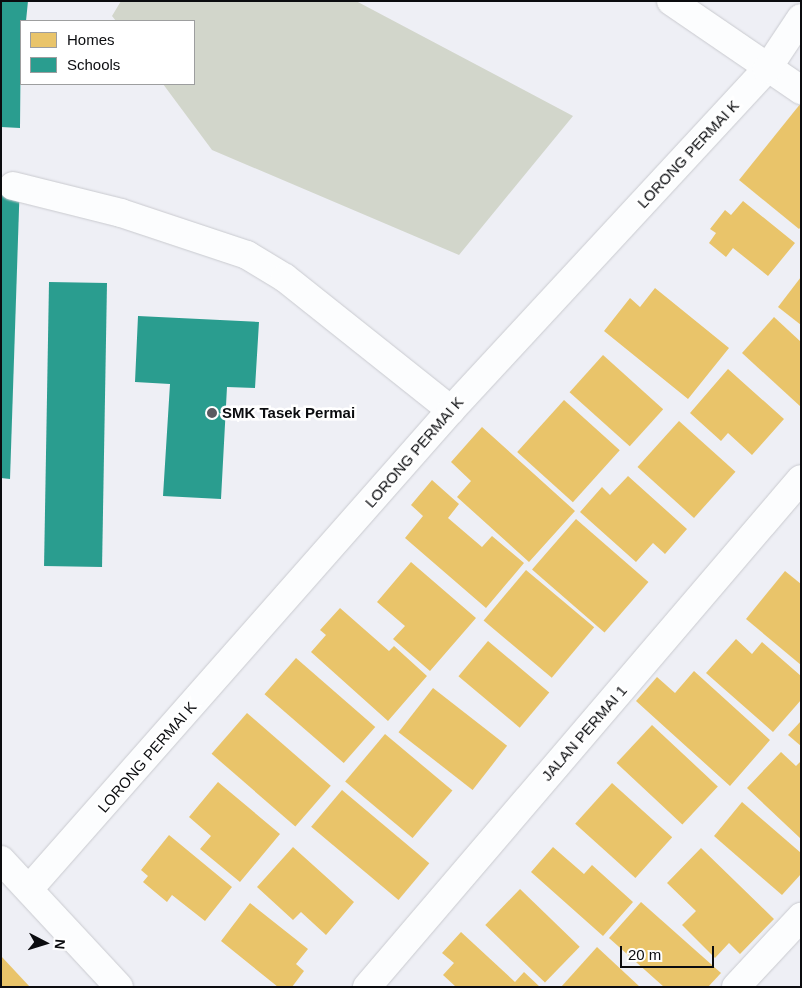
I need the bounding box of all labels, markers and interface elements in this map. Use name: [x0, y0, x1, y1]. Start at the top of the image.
legend: [20, 20, 195, 85]
text: Homes: [67, 31, 115, 48]
text: Schools: [67, 56, 120, 73]
street label: LORONG PERMAI K: [633, 96, 743, 212]
street label: LORONG PERMAI K: [361, 393, 467, 511]
place label: SMK Tasek Permai: [222, 404, 355, 422]
marker: SMK Tasek Permai: [206, 407, 218, 419]
street label: JALAN PERMAI 1: [538, 681, 630, 785]
street label: LORONG PERMAI K: [94, 698, 200, 816]
north arrow: [20, 918, 70, 968]
scale bar: [622, 936, 716, 968]
text: N: [52, 939, 68, 950]
text: 20 m: [628, 946, 661, 963]

